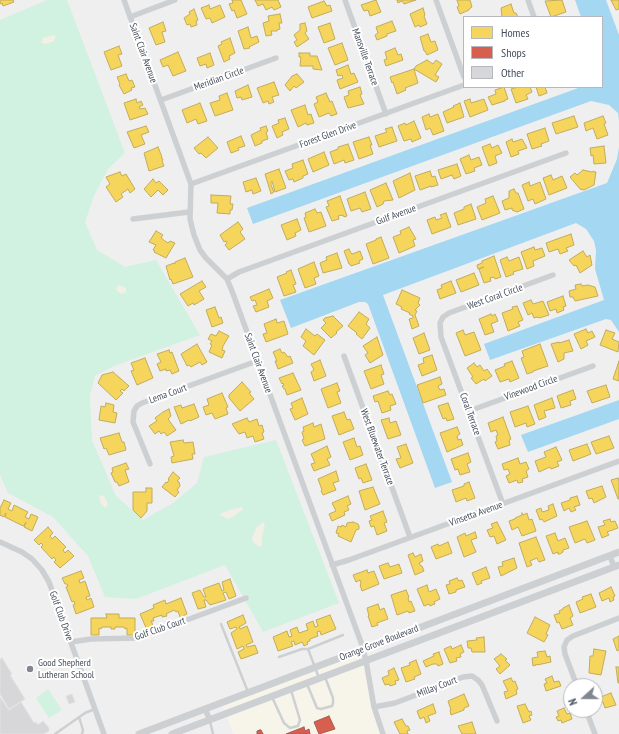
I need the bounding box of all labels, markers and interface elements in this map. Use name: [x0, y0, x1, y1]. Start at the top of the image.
legend: [463, 16, 603, 88]
street label: Saint Clair Avenue: [127, 21, 159, 85]
text: Homes: [501, 25, 529, 40]
street label: Mansville Terrace: [349, 27, 381, 87]
text: Shops: [501, 45, 526, 60]
street label: Meridian Circle: [193, 64, 245, 94]
text: Other: [501, 65, 524, 80]
street label: Forest Glen Drive: [298, 119, 358, 151]
street label: Gulf Avenue: [374, 202, 418, 228]
street label: West Coral Circle: [466, 281, 524, 313]
street label: Saint Clair Avenue: [242, 331, 274, 395]
street label: Vinewood Circle: [503, 373, 559, 403]
street label: Lema Court: [148, 382, 188, 406]
street label: Coral Terrace: [457, 391, 483, 437]
street label: West Bluewater Terrace: [358, 407, 396, 487]
street label: Vinsetta Avenue: [448, 499, 504, 529]
street label: Golf Club Drive: [46, 589, 76, 643]
street label: Golf Club Court: [133, 615, 187, 643]
street label: Orange Grove Boulevard: [338, 622, 420, 664]
place label: Good Shepherd Lutheran School: [38, 657, 94, 680]
marker: Good Shepherd Lutheran School: [25, 664, 35, 674]
street label: Millay Court: [415, 674, 459, 700]
north arrow: [563, 678, 603, 718]
text: N: [565, 697, 580, 707]

